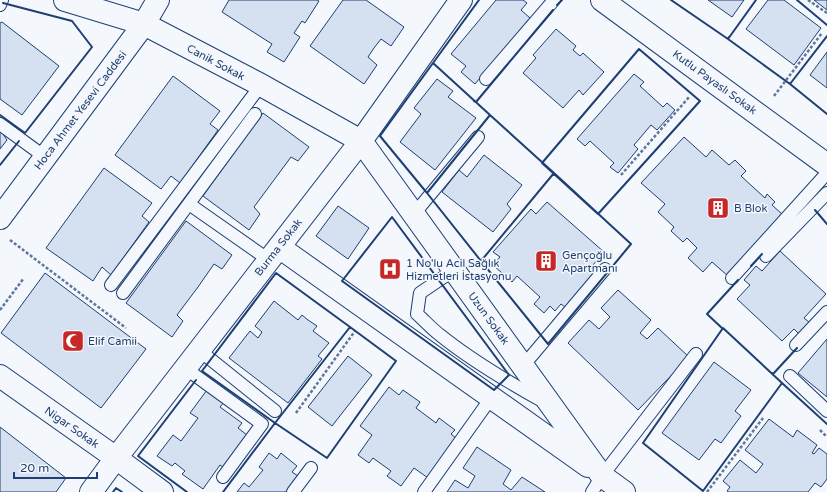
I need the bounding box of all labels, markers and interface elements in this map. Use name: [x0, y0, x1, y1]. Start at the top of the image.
street label: Canik Sokak: [185, 42, 247, 83]
street label: Kutlu Payaslı Sokak: [670, 47, 759, 117]
street label: Hoca Ahmet Yesevi Caddesi: [32, 48, 129, 172]
building icon: B Blok: [705, 195, 731, 221]
place label: B Blok: [734, 202, 767, 215]
street label: Burma Sokak: [252, 216, 305, 279]
building icon: Gençoğlu Apartmanı: [533, 248, 559, 274]
place label: Gençoğlu Apartmanı: [562, 249, 617, 275]
hospital icon: 1 No'lu Acil Sağlık Hizmetleri İstasyonu: [377, 256, 403, 282]
place label: 1 No'lu Acil Sağlık Hizmetleri İstasyonu: [406, 257, 511, 283]
street label: Uzun Sokak: [465, 290, 512, 347]
mosque icon: Elif Camii: [60, 328, 86, 354]
place label: Elif Camii: [88, 335, 137, 348]
street label: Nigar Sokak: [42, 404, 101, 451]
scale bar: [14, 454, 97, 480]
text: 20 m: [20, 461, 49, 475]

